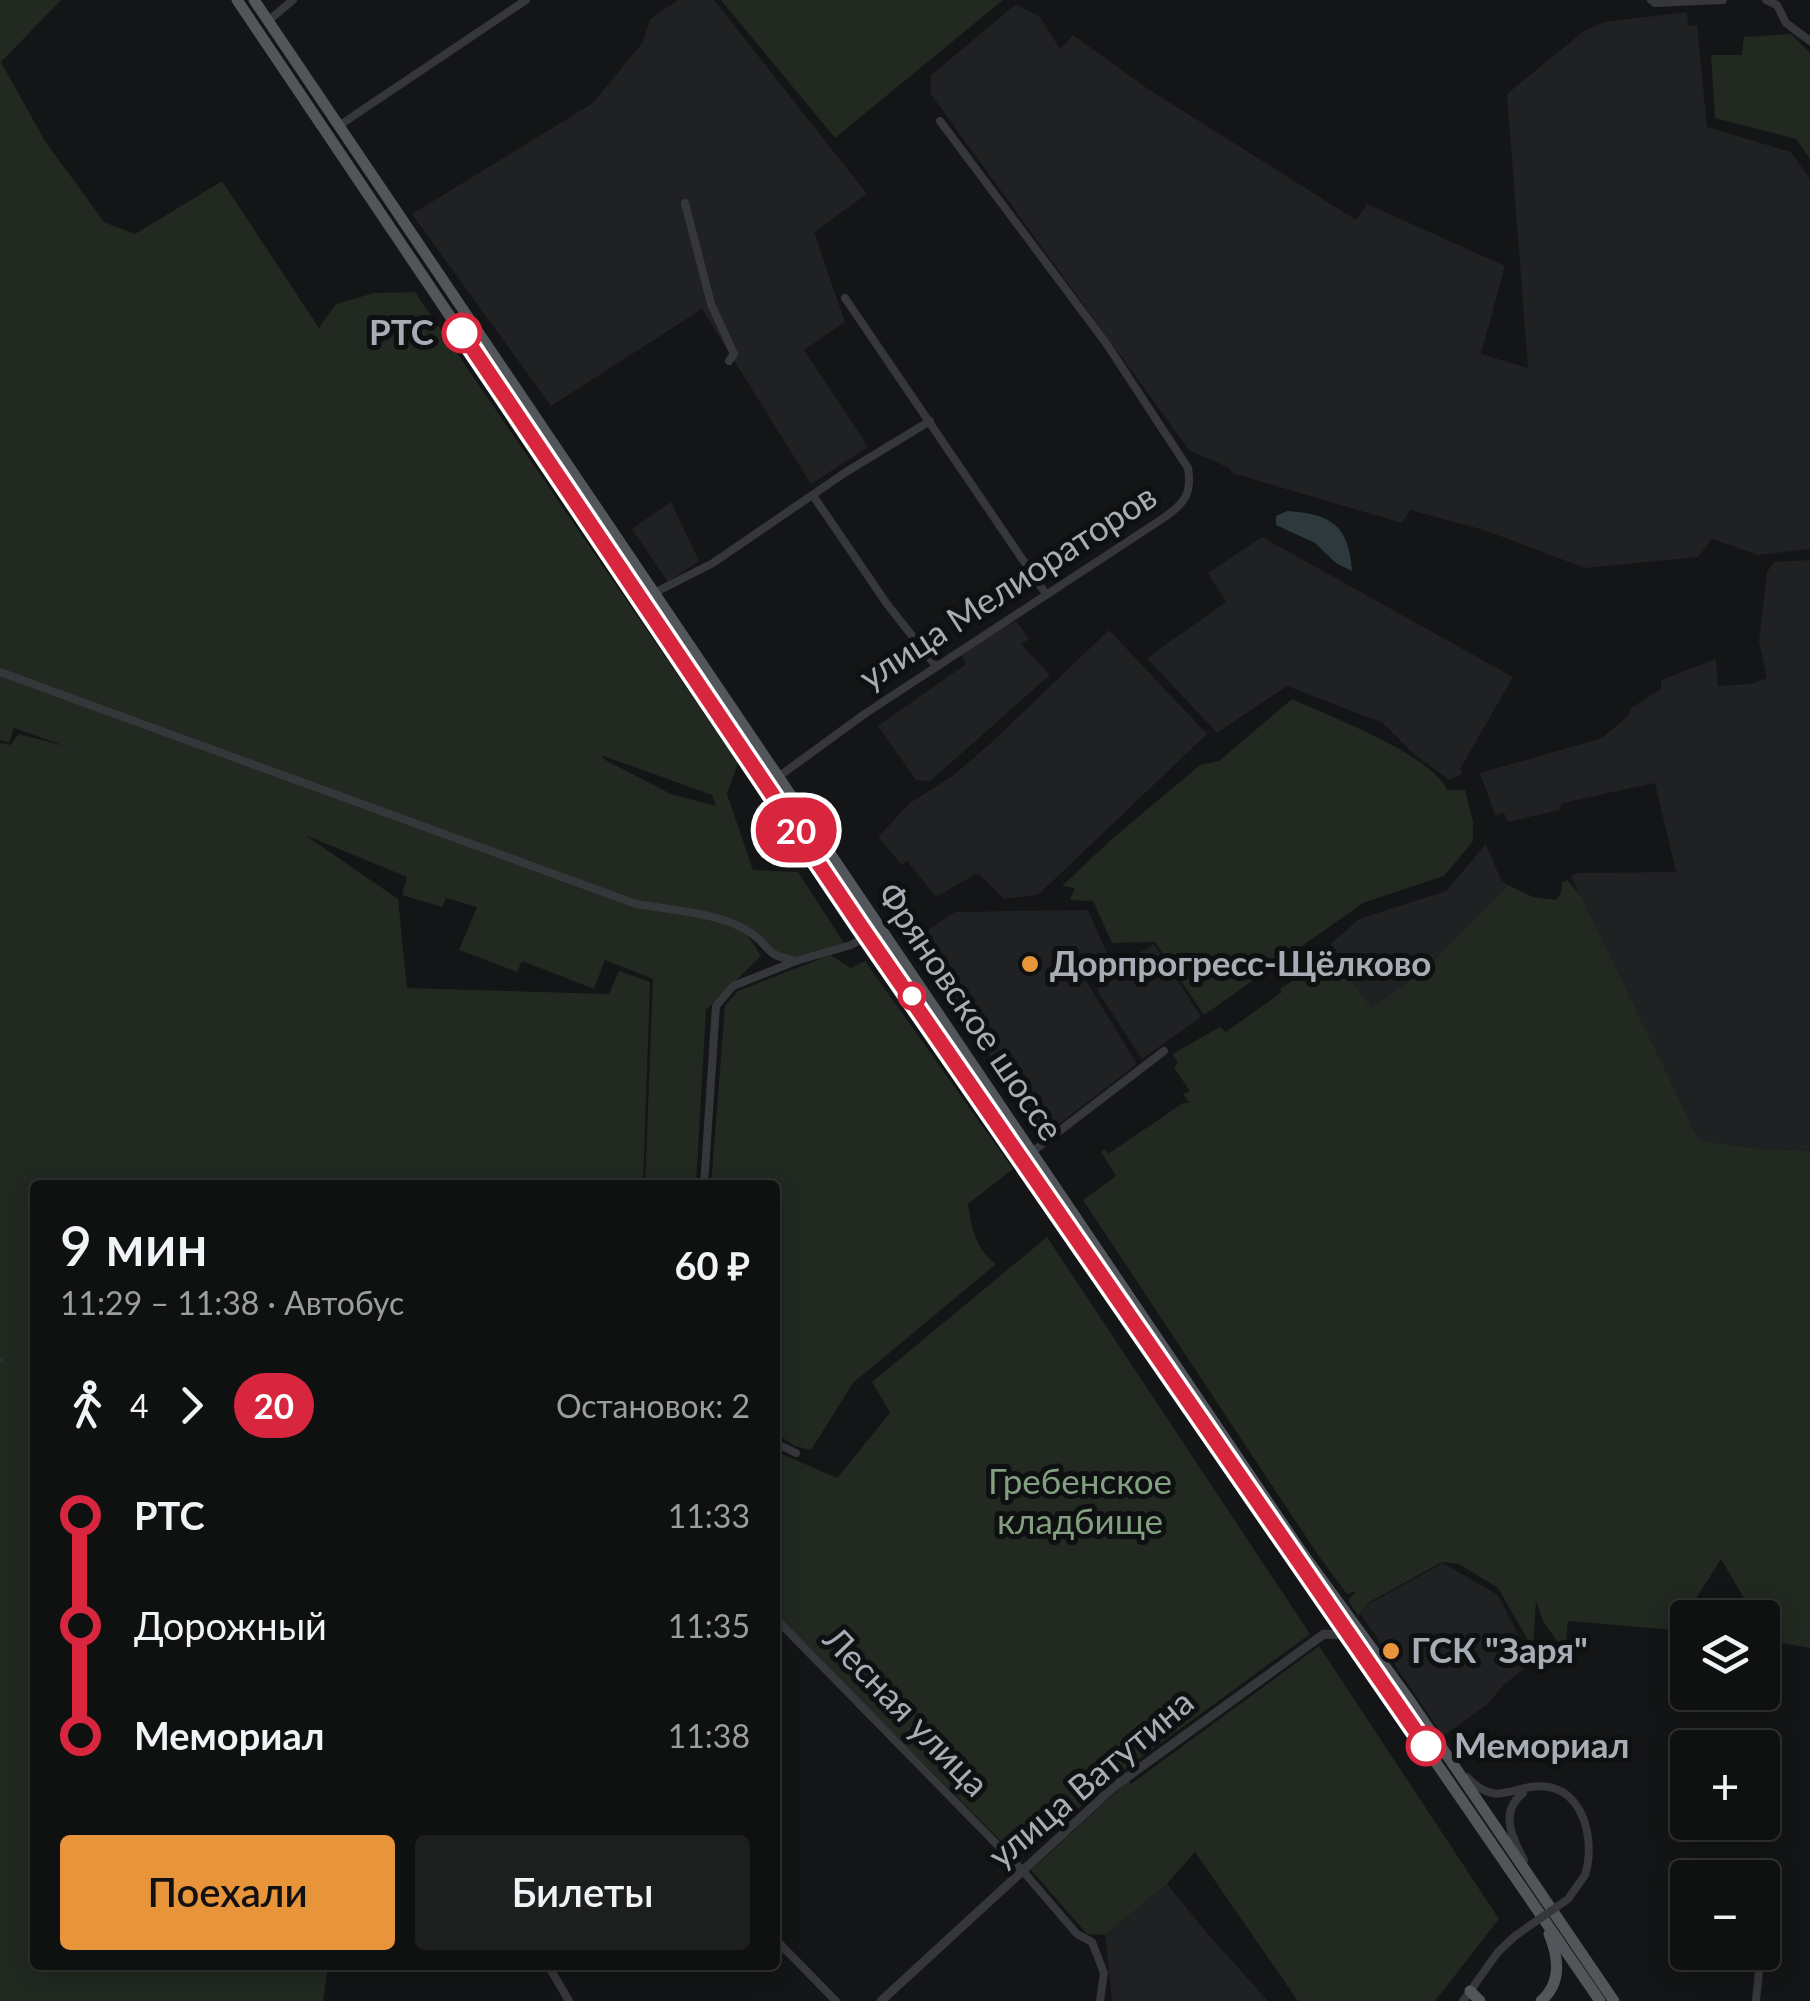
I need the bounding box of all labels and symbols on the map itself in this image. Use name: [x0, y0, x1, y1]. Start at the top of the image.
place label: РТС: [369, 310, 434, 352]
marker: РТС: [443, 314, 481, 352]
street label: улица Мелиораторов: [851, 474, 1163, 697]
line badge: 20: [751, 798, 841, 862]
street label: Фряновское шоссе: [870, 874, 1074, 1148]
place label: Дорпрогресс-Щёлково: [1050, 941, 1431, 983]
marker: Дорпрогресс-Щёлково: [1019, 953, 1041, 975]
unlabelled marker: [899, 983, 925, 1009]
park label: Гребенское кладбище: [988, 1459, 1172, 1541]
street label: Лесная улица: [816, 1617, 999, 1804]
place label: ГСК "Заря": [1411, 1628, 1588, 1670]
marker: ГСК "Заря": [1380, 1640, 1402, 1662]
street label: улица Ватутина: [979, 1680, 1201, 1875]
place label: Мемориал: [1454, 1723, 1629, 1765]
marker: Мемориал: [1407, 1727, 1445, 1765]

